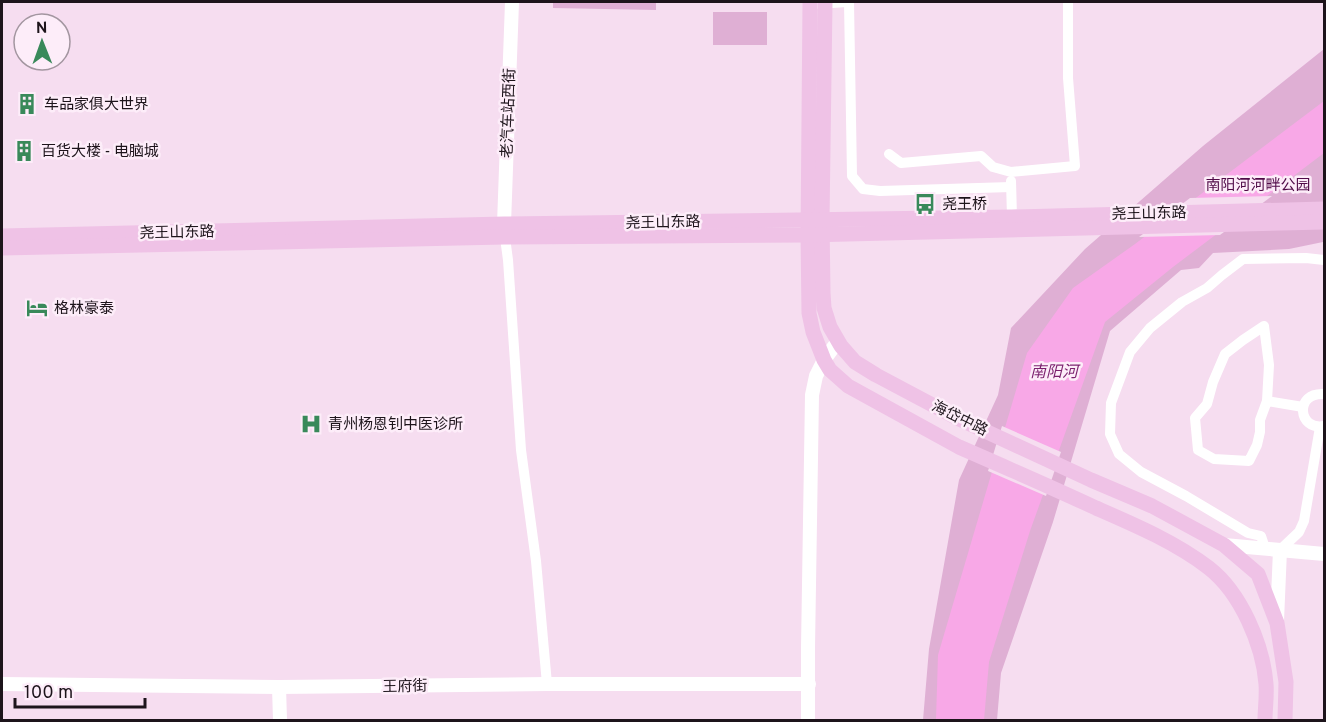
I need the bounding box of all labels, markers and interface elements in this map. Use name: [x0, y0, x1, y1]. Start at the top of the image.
north arrow: [12, 12, 72, 72]
text: N: [36, 19, 48, 39]
street label: 老汽车站西街: [498, 68, 521, 158]
building icon: 车品家俱大世界: [15, 92, 39, 116]
place label: 车品家俱大世界: [44, 96, 149, 115]
building icon: 百货大楼 - 电脑城: [12, 139, 36, 163]
place label: 百货大楼 - 电脑城: [41, 142, 159, 162]
park label: 南阳河河畔公园: [1205, 177, 1311, 196]
bus stop icon: 尧王桥: [913, 192, 937, 216]
place label: 尧王桥: [942, 196, 987, 215]
street label: 尧王山东路: [1111, 204, 1187, 225]
street label: 尧王山东路: [625, 213, 701, 234]
street label: 尧王山东路: [139, 223, 215, 244]
hotel icon: 格林豪泰: [25, 296, 49, 320]
place label: 格林豪泰: [54, 300, 114, 319]
water label: 南阳河: [1030, 363, 1081, 383]
street label: 海岱中路: [928, 398, 990, 441]
hospital icon: 青州杨恩钊中医诊所: [299, 412, 323, 436]
place label: 青州杨恩钊中医诊所: [328, 415, 463, 435]
scale bar: [15, 671, 146, 709]
street label: 王府街: [382, 678, 428, 697]
text: 100 m: [24, 682, 73, 705]

